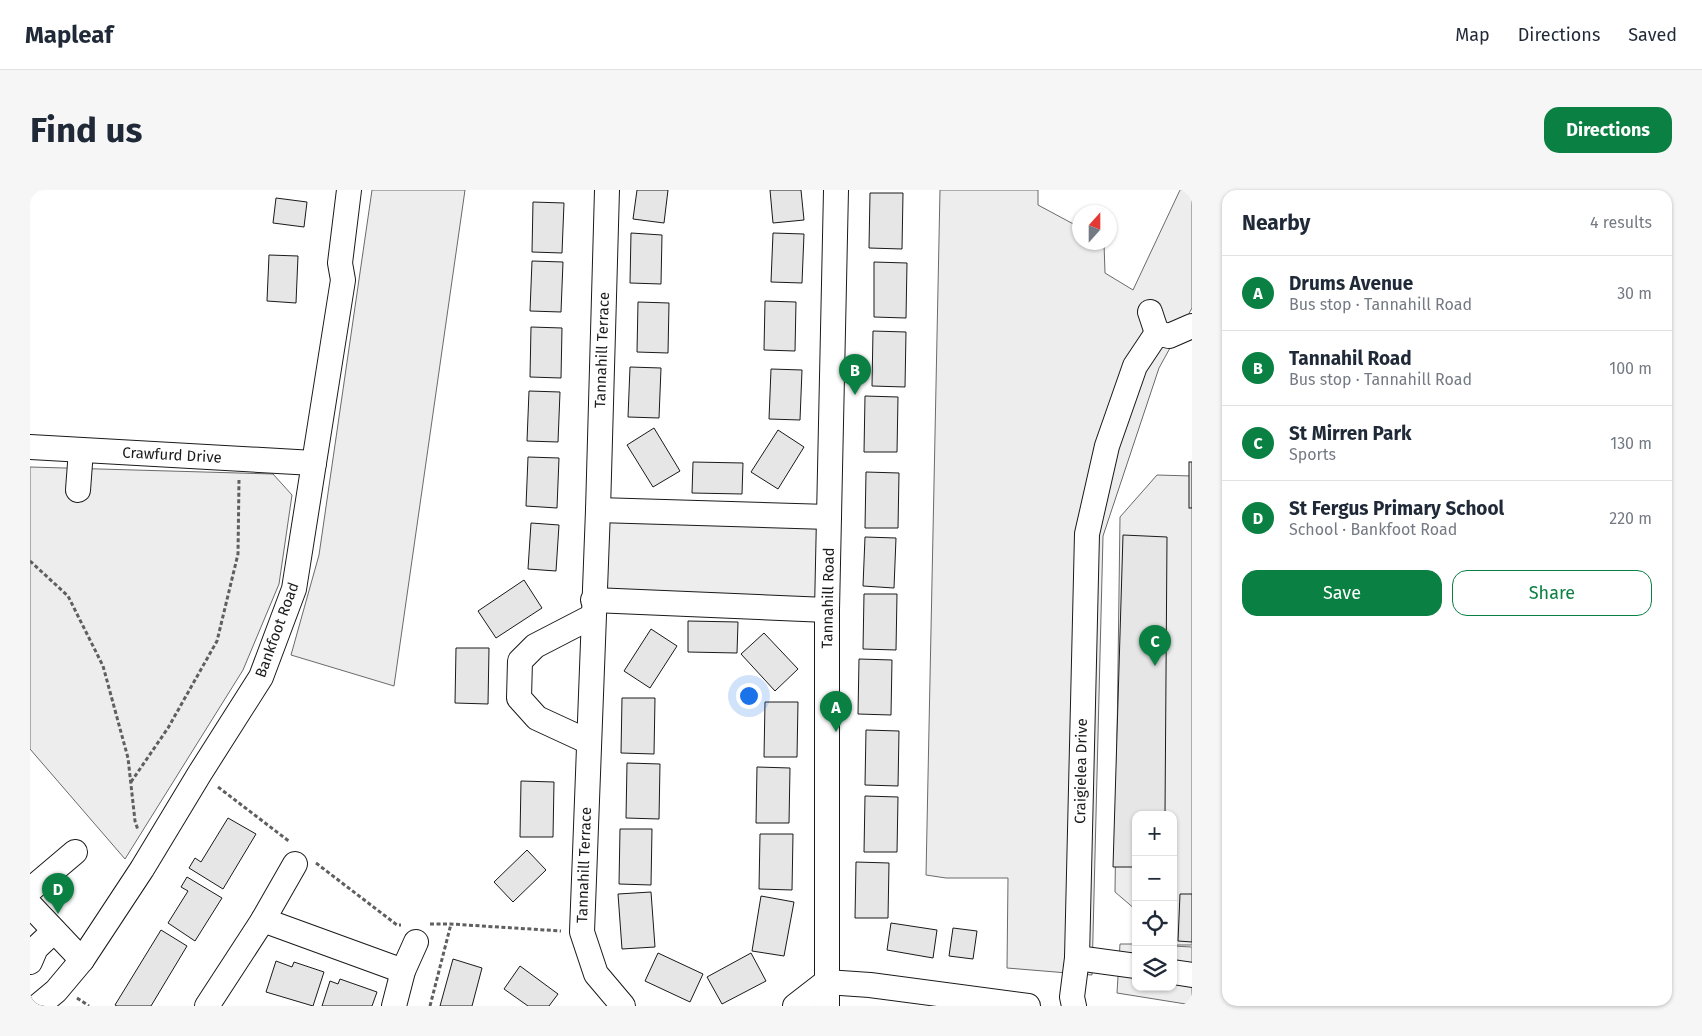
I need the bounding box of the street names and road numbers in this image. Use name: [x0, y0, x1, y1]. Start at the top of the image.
street label: Tannahill Terrace: [591, 292, 613, 408]
street label: Crawfurd Drive: [122, 443, 222, 467]
street label: Tannahill Road: [818, 547, 838, 649]
street label: Bankfoot Road: [251, 580, 303, 680]
street label: Craigielea Drive: [1071, 718, 1091, 824]
street label: Tannahill Terrace: [573, 807, 595, 923]

